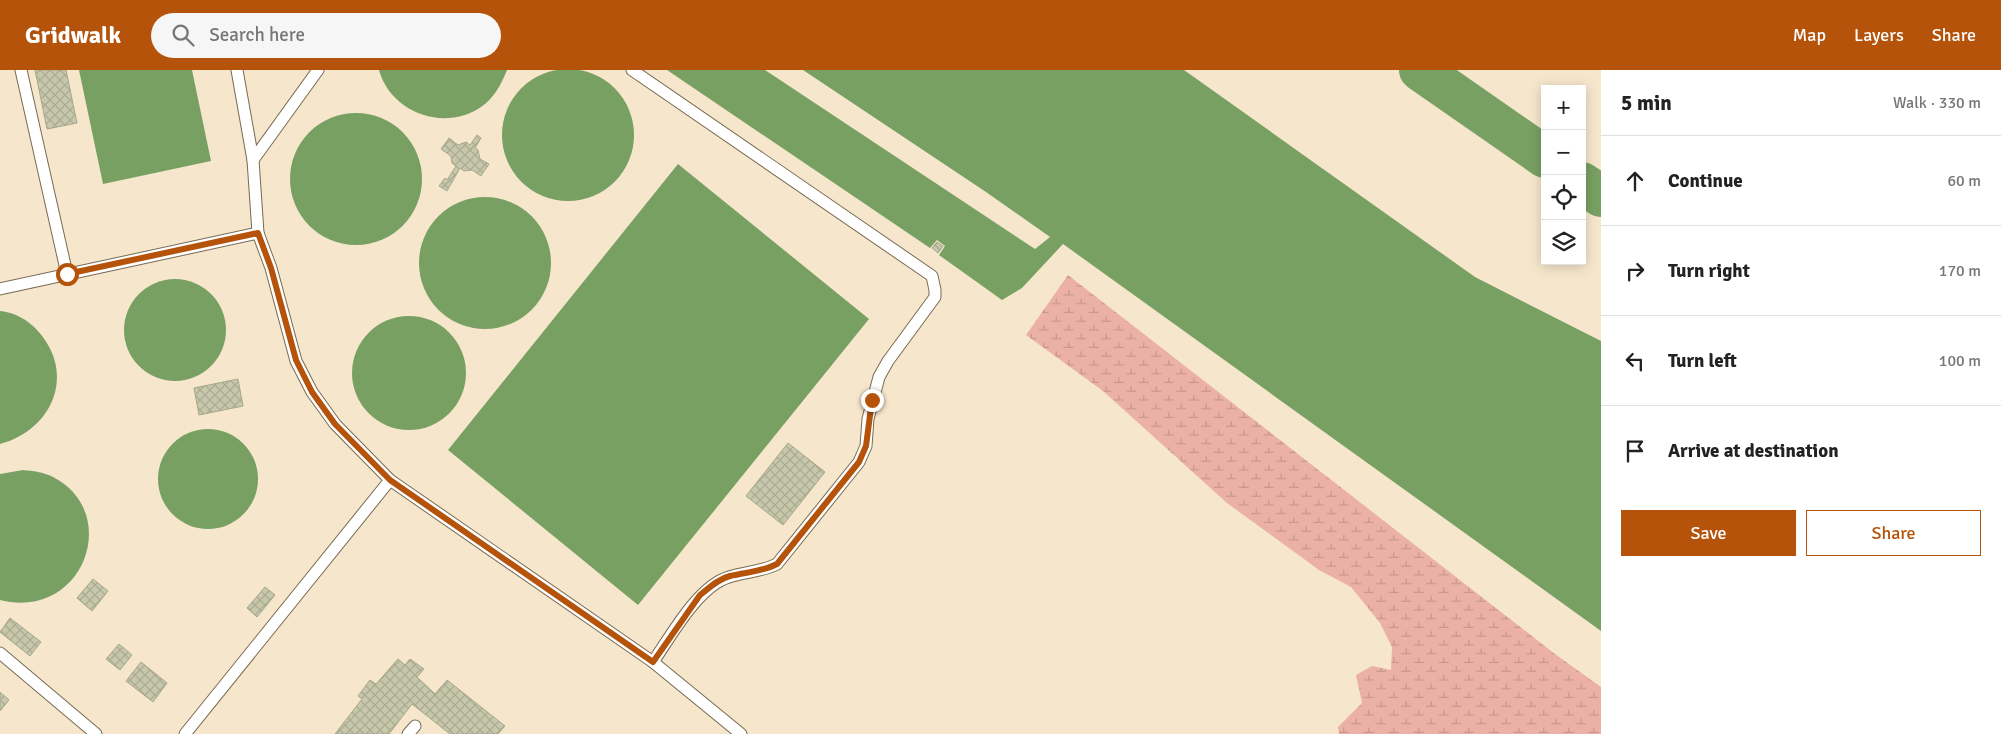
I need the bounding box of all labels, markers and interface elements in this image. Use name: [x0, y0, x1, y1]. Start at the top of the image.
search box: [151, 13, 501, 58]
text: Gridwalk: [25, 20, 121, 50]
icon: search: [169, 21, 197, 49]
text: Search here: [209, 23, 305, 47]
text: Map: [1793, 24, 1826, 46]
text: Layers: [1854, 24, 1904, 46]
text: Share: [1932, 24, 1976, 46]
map controls: [1541, 85, 1586, 265]
button: +: [1541, 85, 1586, 130]
text: 5 min: [1621, 90, 1672, 116]
text: Walk · 330 m: [1893, 93, 1981, 113]
button: −: [1541, 130, 1586, 175]
icon: ahead: [1621, 167, 1649, 195]
text: Continue: [1668, 169, 1743, 193]
text: 60 m: [1947, 171, 1981, 191]
button: locate: [1541, 175, 1586, 220]
button: layers: [1541, 220, 1586, 265]
icon: right: [1621, 257, 1649, 285]
text: Turn right: [1668, 259, 1750, 283]
text: 170 m: [1939, 261, 1981, 281]
route start: [56, 263, 79, 286]
icon: left: [1621, 347, 1649, 375]
text: Turn left: [1668, 349, 1737, 373]
text: 100 m: [1939, 351, 1981, 371]
route end: [861, 389, 884, 412]
icon: arrive: [1621, 437, 1649, 465]
text: Arrive at destination: [1668, 439, 1839, 463]
button: Save: [1621, 510, 1796, 556]
button: Share: [1806, 510, 1981, 556]

